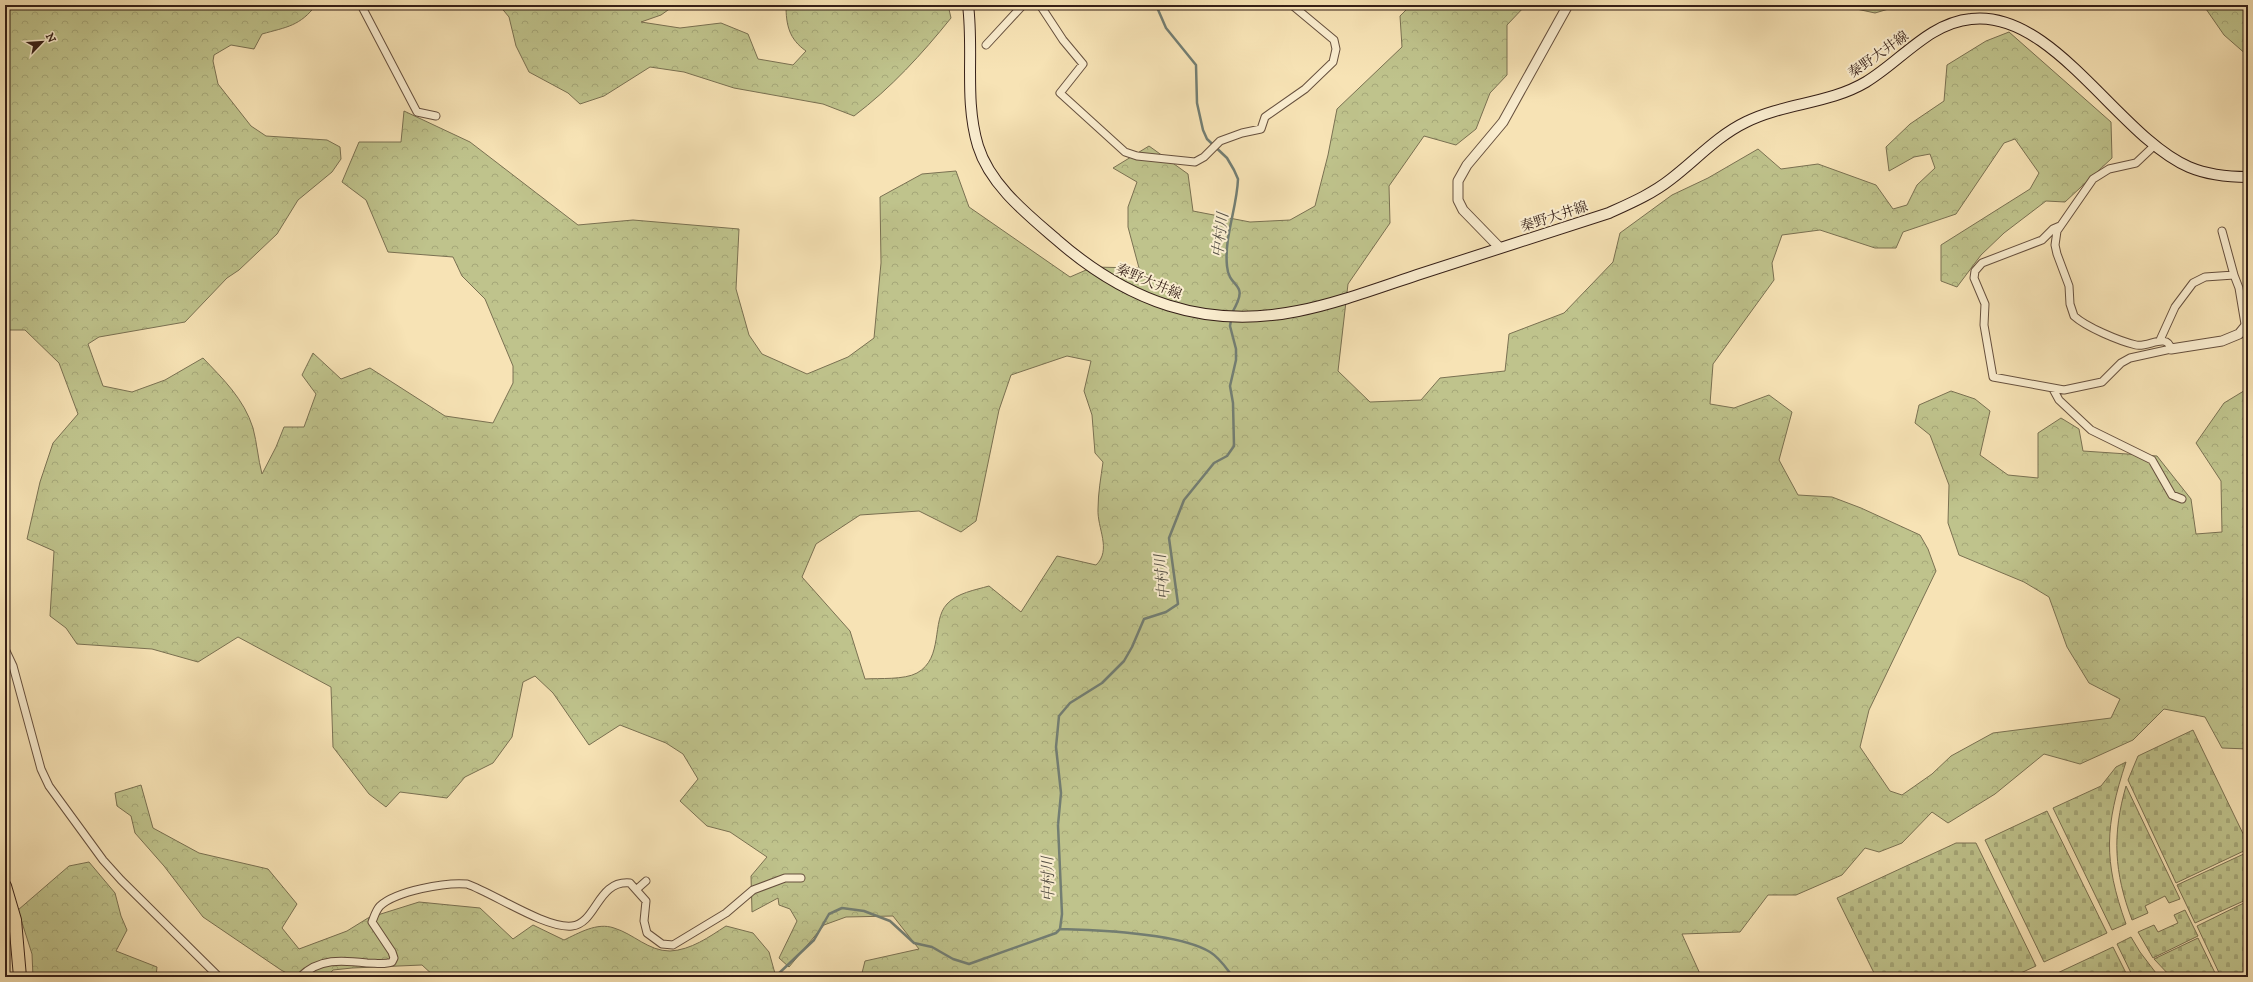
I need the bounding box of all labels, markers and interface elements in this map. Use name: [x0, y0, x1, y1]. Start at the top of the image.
north arrow: [22, 22, 62, 62]
street label: 秦野大井線: [1845, 27, 1912, 82]
text: N: [42, 31, 58, 45]
street label: 秦野大井線: [1518, 198, 1590, 236]
water label: 中村川: [1208, 210, 1233, 259]
street label: 秦野大井線: [1113, 260, 1184, 304]
water label: 中村川: [1151, 552, 1174, 600]
water label: 中村川: [1039, 854, 1058, 902]

